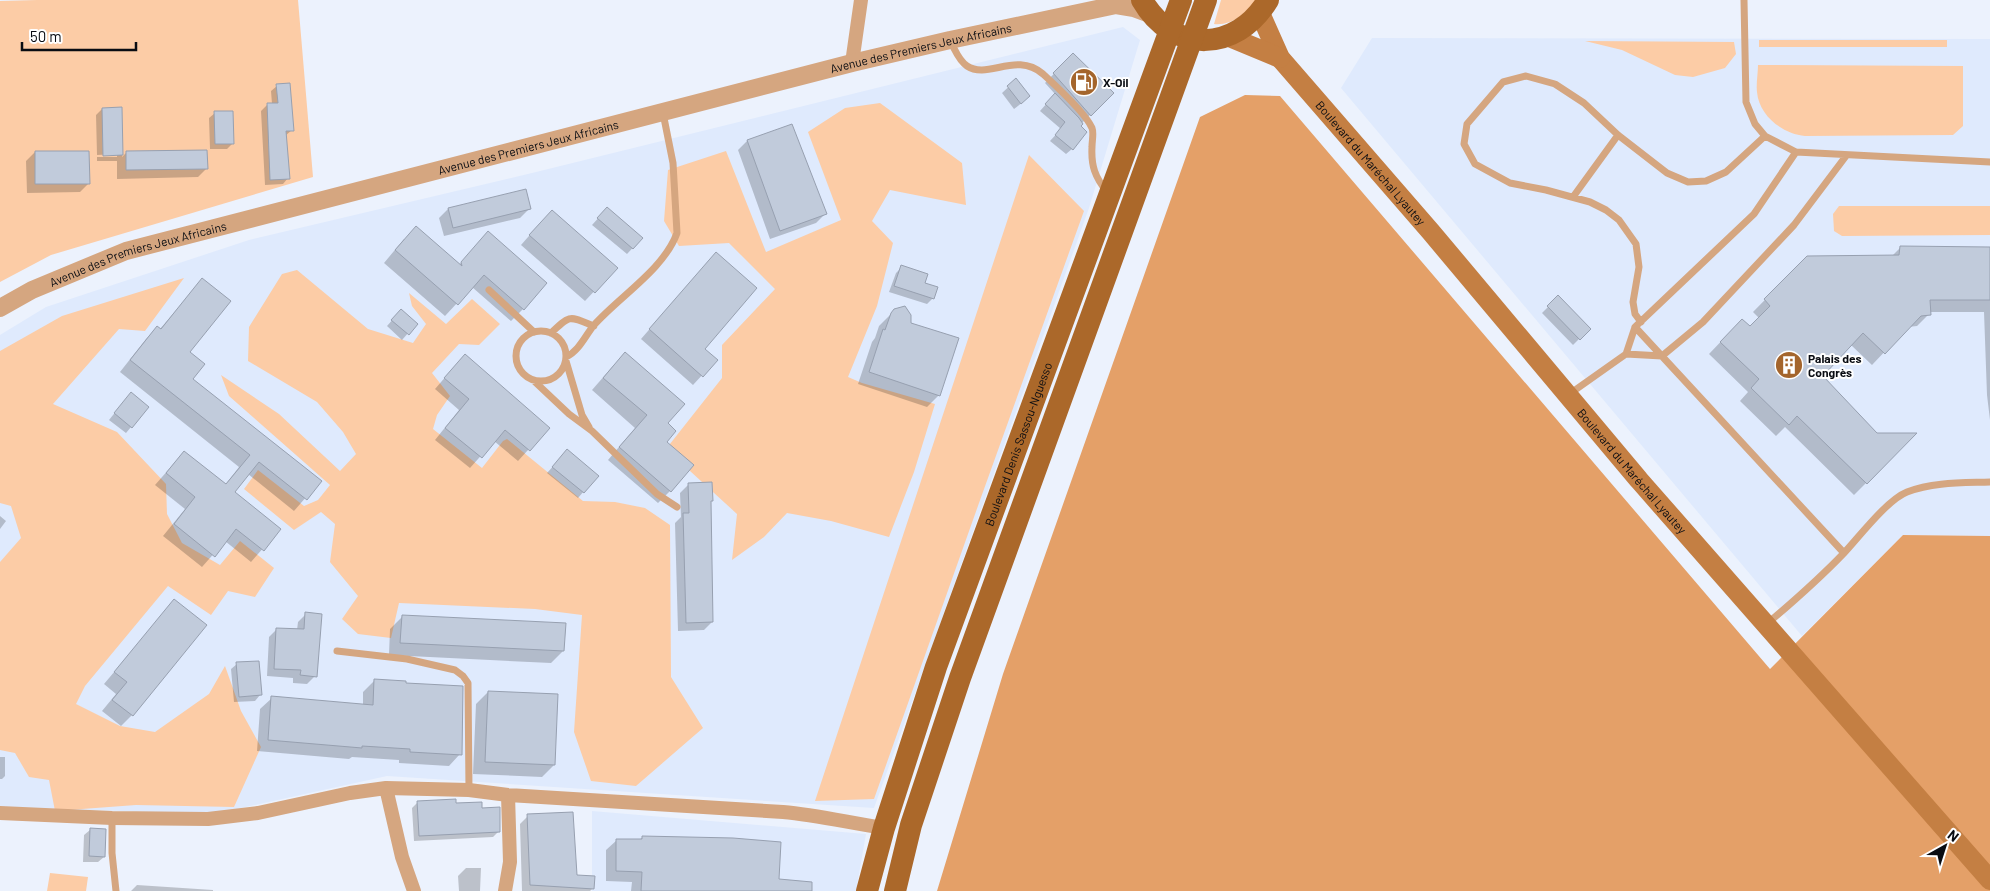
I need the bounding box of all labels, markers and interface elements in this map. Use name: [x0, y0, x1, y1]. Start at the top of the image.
scale bar: [22, 20, 136, 52]
street label: Avenue des Premiers Jeux Africains: [829, 20, 1013, 75]
text: 50 m: [30, 27, 62, 45]
fuel station icon: X-Oil: [1069, 67, 1099, 97]
place label: X-Oil: [1103, 75, 1129, 89]
street label: Boulevard du Maréchal Lyautey: [1313, 98, 1429, 228]
street label: Avenue des Premiers Jeux Africains: [437, 117, 620, 177]
street label: Avenue des Premiers Jeux Africains: [47, 218, 228, 289]
building icon: Palais des Congrès: [1774, 350, 1804, 380]
place label: Palais des Congrès: [1808, 351, 1861, 379]
street label: Boulevard Denis Sassou-Nguesso: [981, 360, 1054, 528]
street label: Boulevard du Maréchal Lyautey: [1575, 406, 1690, 537]
north arrow: [1920, 821, 1970, 871]
text: N: [1945, 826, 1962, 845]

